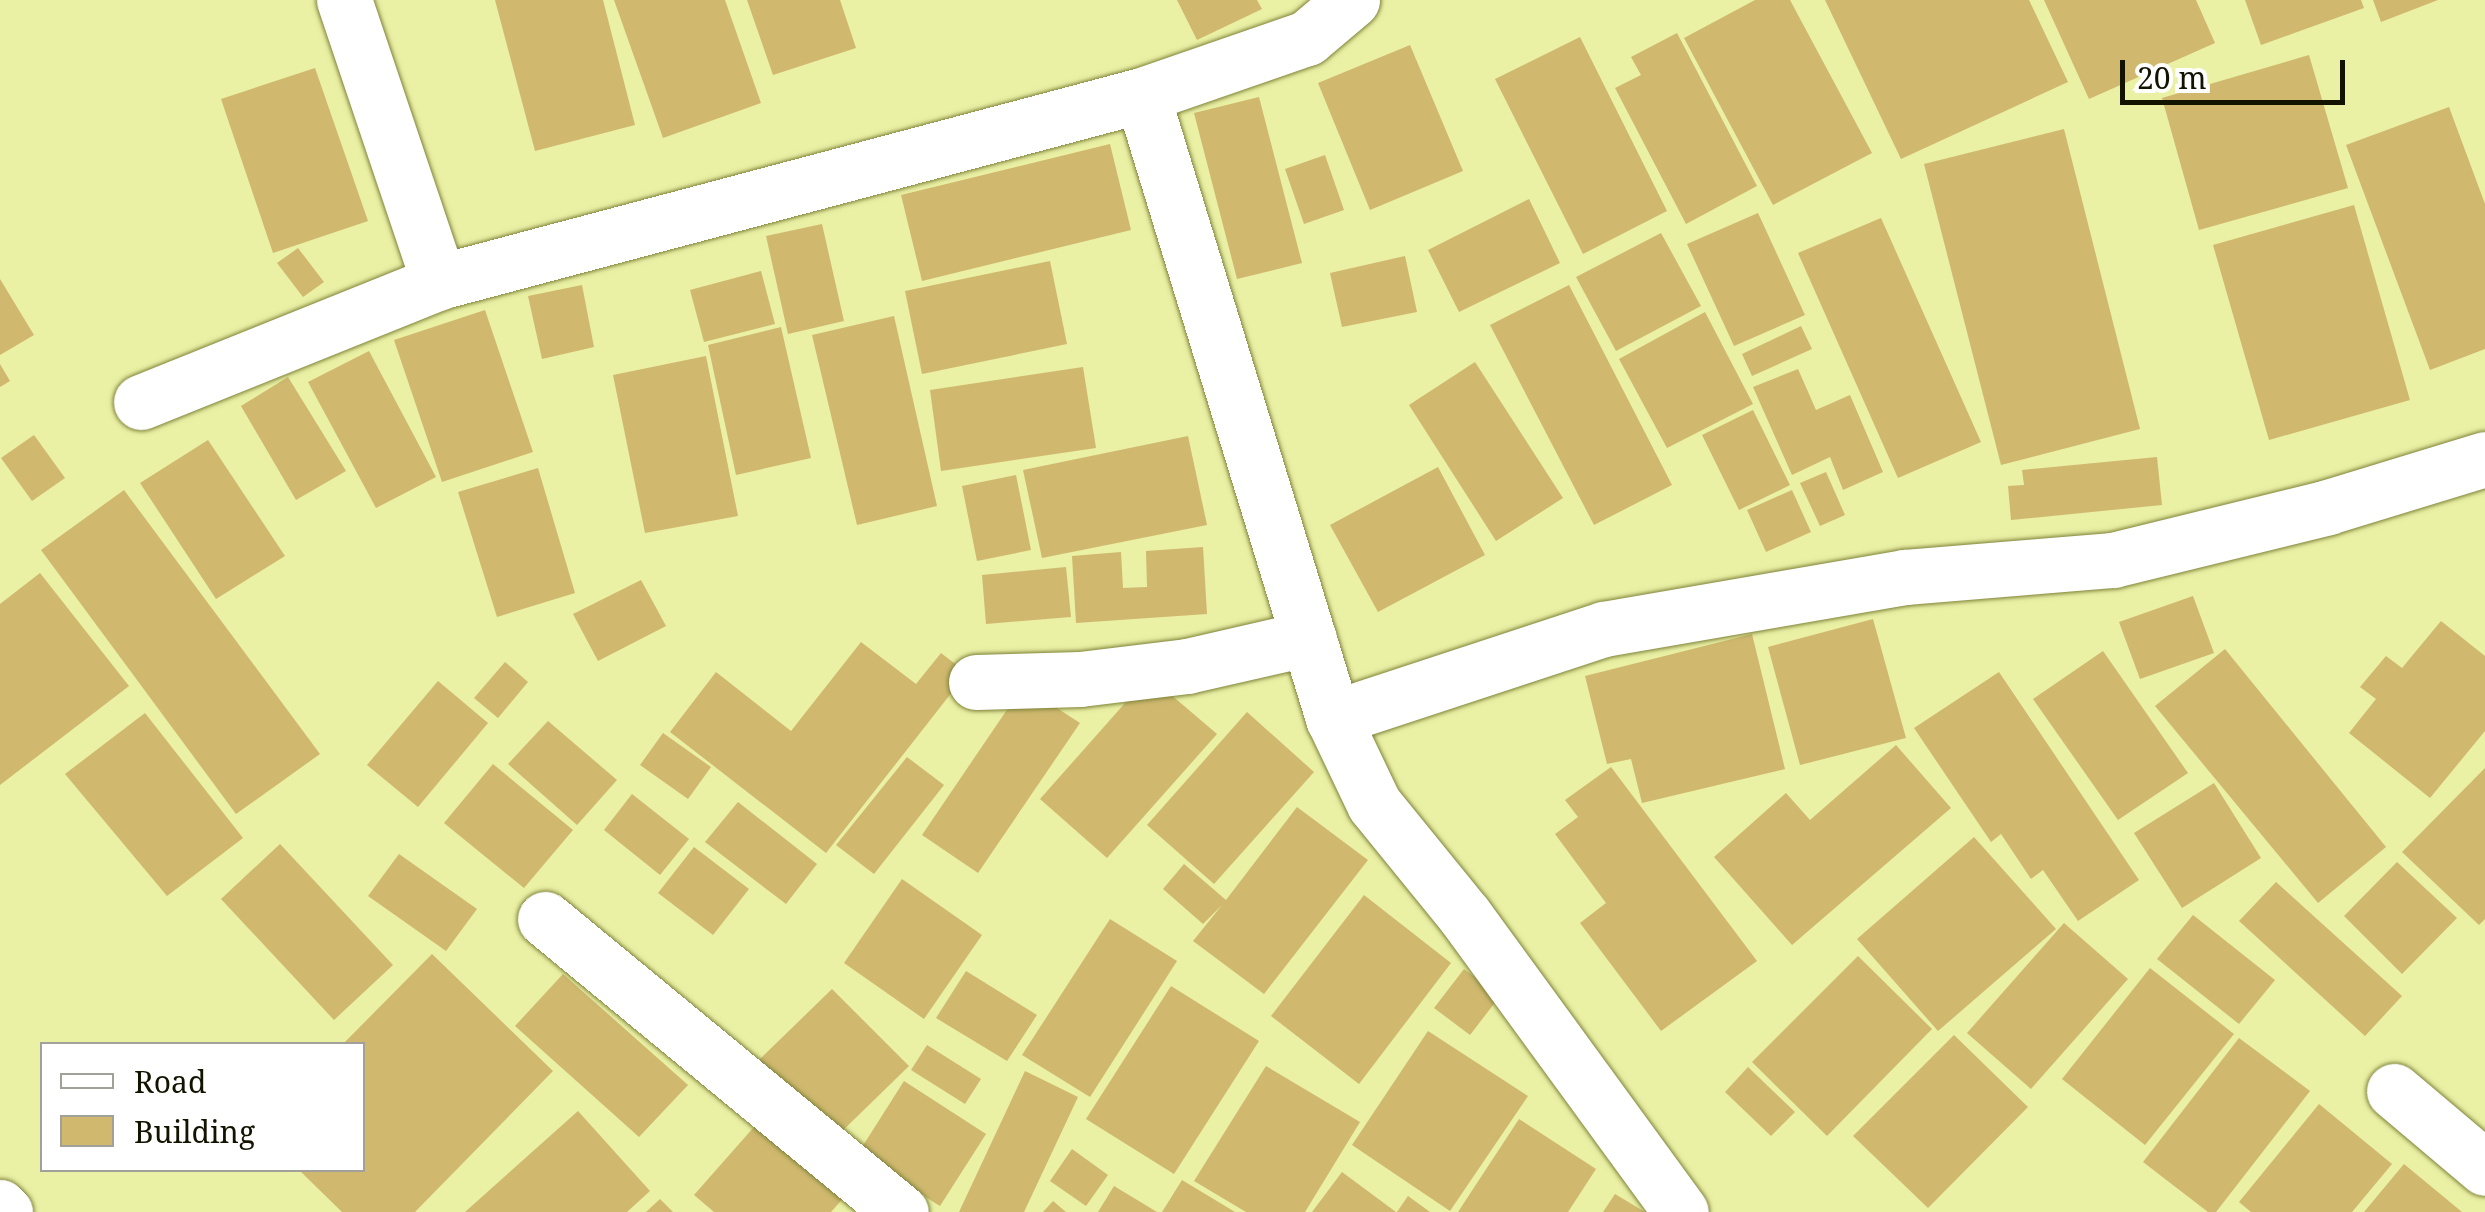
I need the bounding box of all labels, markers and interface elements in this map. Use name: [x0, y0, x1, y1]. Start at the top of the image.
scale bar: [2125, 40, 2350, 102]
text: 20 m: [2137, 57, 2207, 98]
legend: [40, 1042, 365, 1172]
text: Road: [134, 1061, 206, 1102]
text: Building: [134, 1111, 255, 1152]

